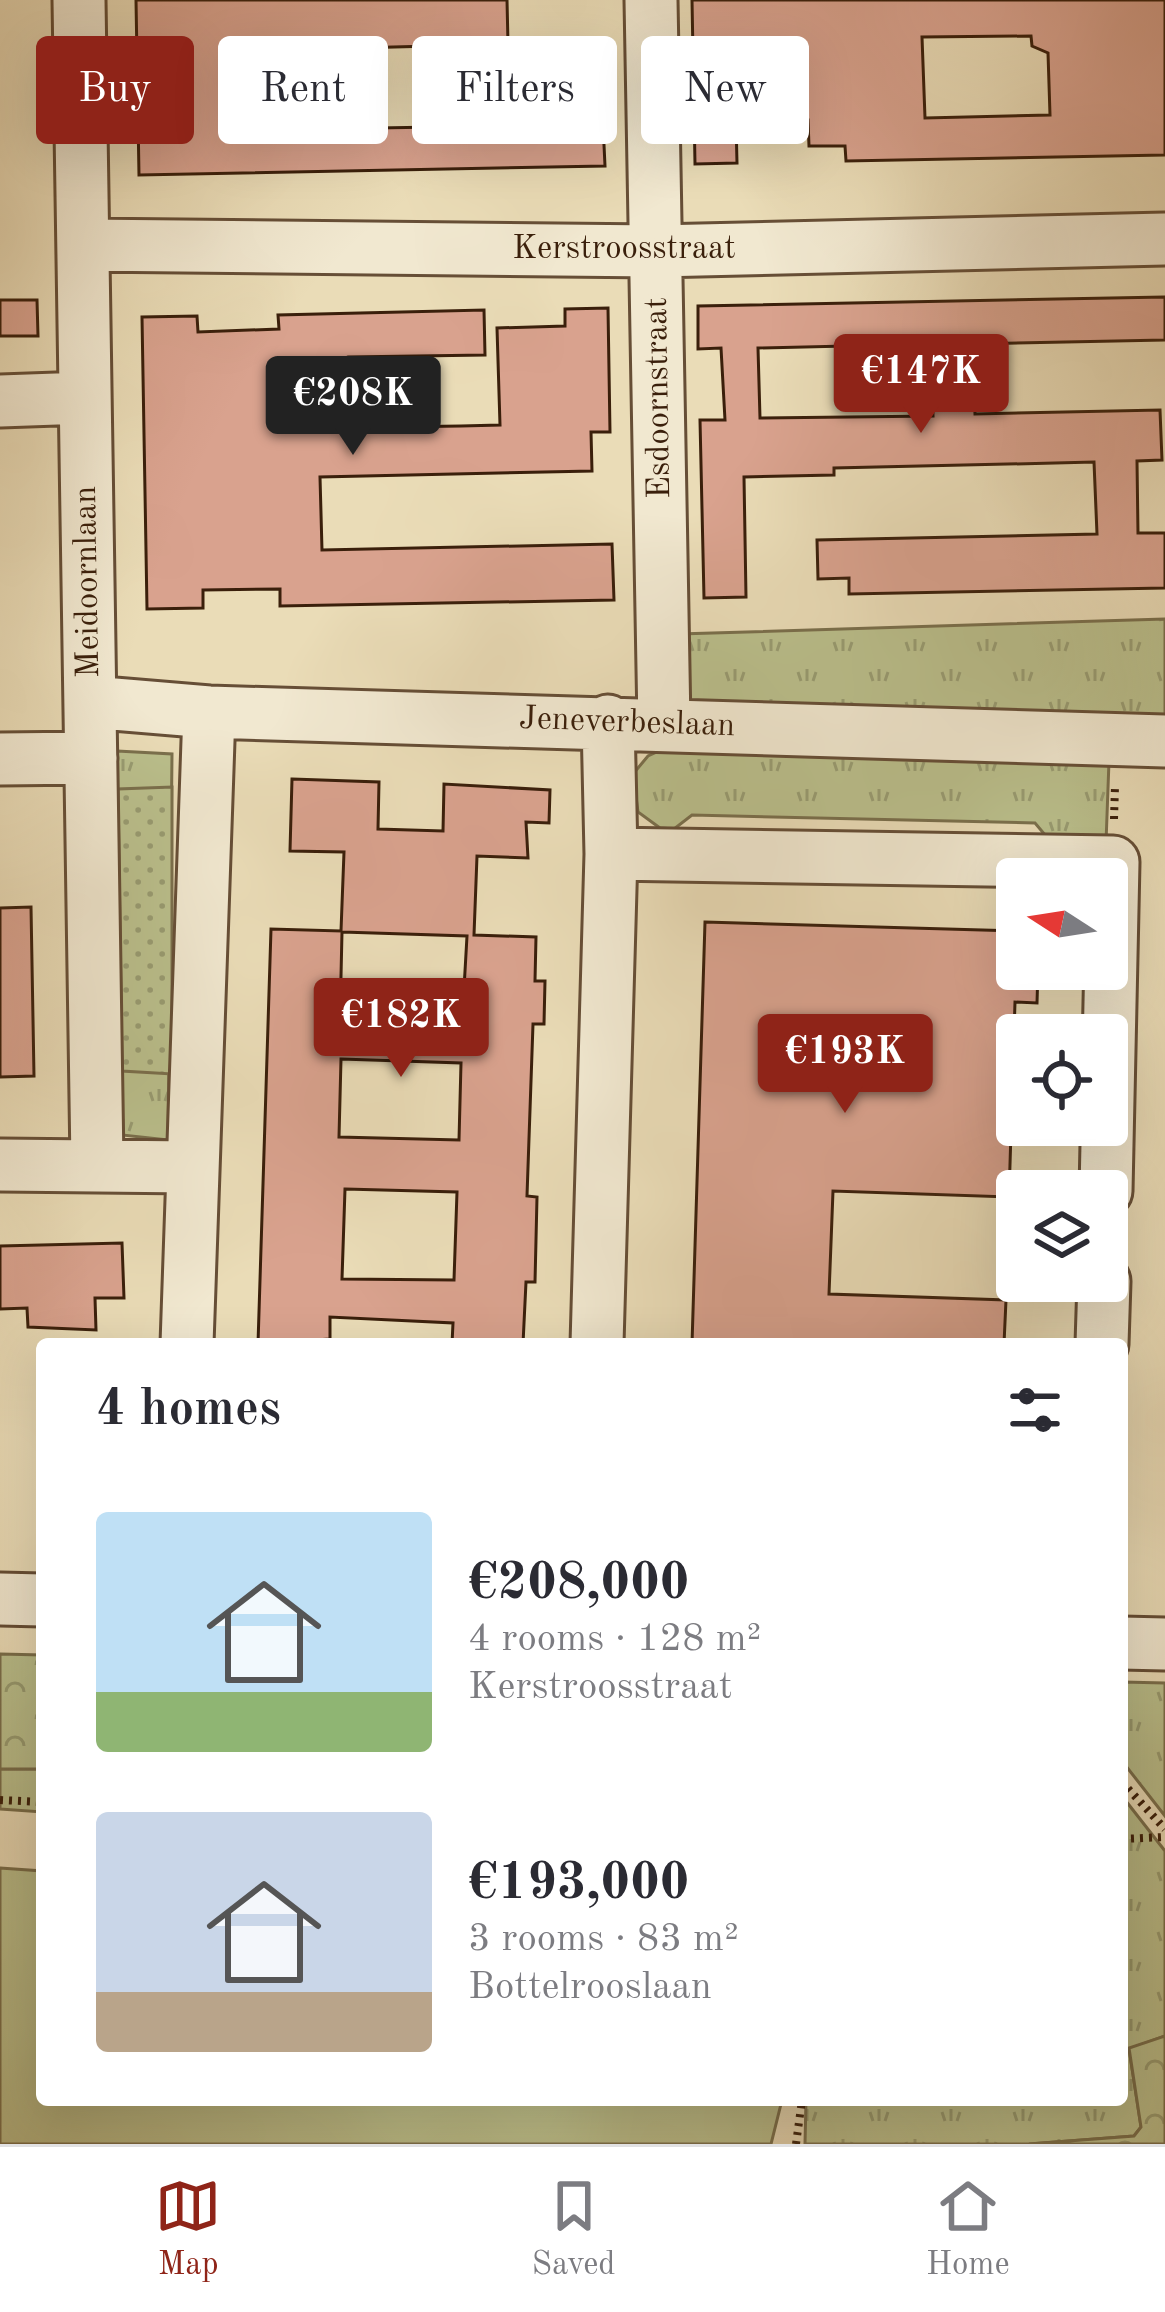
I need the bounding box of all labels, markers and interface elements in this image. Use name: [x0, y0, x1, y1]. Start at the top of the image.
chip: Buy: [36, 36, 194, 144]
chip: Rent: [218, 36, 388, 144]
chip: Filters: [412, 36, 617, 144]
chip: New: [641, 36, 809, 144]
street label: Kerstroosstraat: [512, 233, 736, 266]
street label: Esdoornstraat: [641, 297, 677, 499]
pin: €147K: [837, 334, 1005, 436]
text: €147K: [861, 353, 981, 392]
pin: €208K: [269, 356, 437, 458]
text: €208K: [293, 375, 413, 414]
street label: Meidoornlaan: [70, 486, 106, 678]
street label: Jeneverbeslaan: [518, 703, 736, 743]
north arrow: [996, 858, 1128, 990]
map controls: [996, 858, 1128, 1302]
pin: €182K: [317, 978, 485, 1080]
text: €182K: [341, 997, 461, 1036]
pin: €193K: [761, 1014, 929, 1116]
button: locate: [996, 1014, 1128, 1146]
text: €193K: [785, 1033, 905, 1072]
button: layers: [996, 1170, 1128, 1302]
icon: filters: [1002, 1377, 1068, 1443]
text: 4 homes: [96, 1385, 281, 1436]
text: €208,000: [468, 1559, 689, 1610]
icon: home: [192, 1560, 336, 1704]
text: 4 rooms · 128 m²: [468, 1620, 761, 1659]
text: Kerstroosstraat: [468, 1668, 732, 1707]
text: €193,000: [468, 1859, 689, 1910]
icon: home: [192, 1860, 336, 2004]
text: 3 rooms · 83 m²: [468, 1920, 739, 1959]
text: Bottelrooslaan: [468, 1968, 712, 2007]
tab: Map: [155, 2173, 221, 2286]
tab: Saved: [532, 2173, 616, 2286]
tab: Home: [926, 2173, 1010, 2286]

